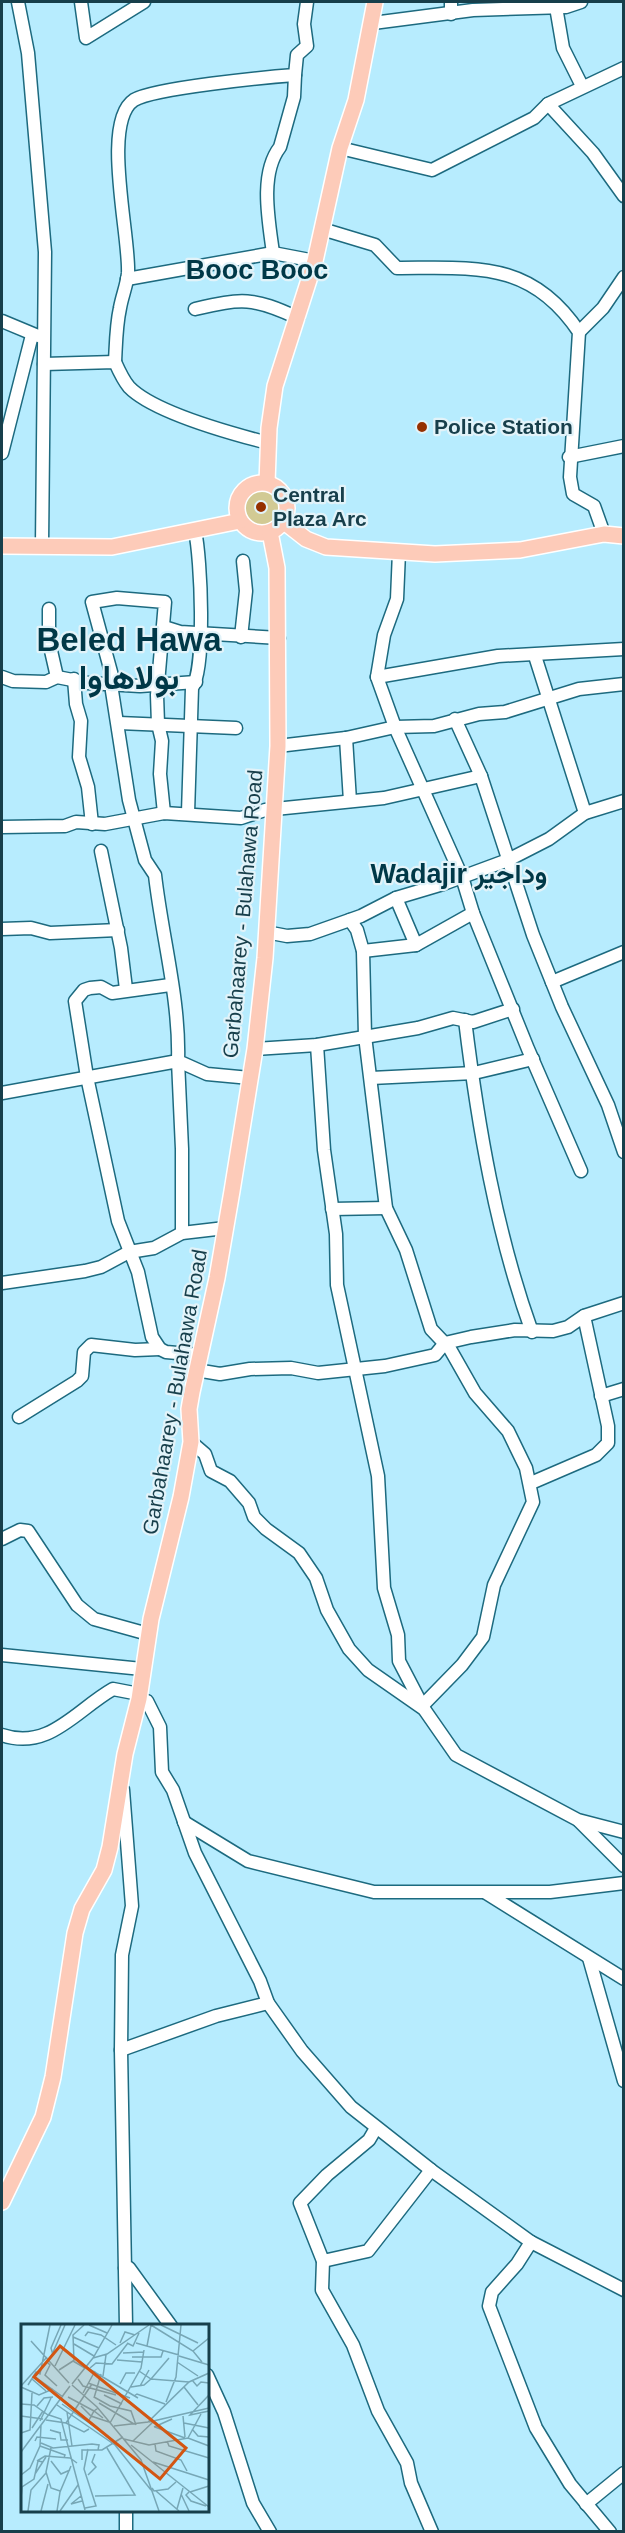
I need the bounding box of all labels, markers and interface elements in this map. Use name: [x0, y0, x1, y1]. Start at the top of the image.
district label: Booc Booc: [186, 255, 328, 285]
place label: Police Station: [434, 415, 573, 438]
marker: Police Station: [415, 420, 429, 434]
place label: Central Plaza Arc: [273, 483, 367, 530]
marker: Central Plaza Arc: [254, 500, 268, 514]
district label: Beled Hawa بولاهاوا: [36, 621, 222, 698]
street label: Garbahaarey - Bulahawa Road: [218, 769, 267, 1059]
district label: Wadajir وداجير: [371, 859, 547, 891]
street label: Garbahaarey - Bulahawa Road: [138, 1247, 211, 1536]
inset map: [21, 2324, 208, 2512]

